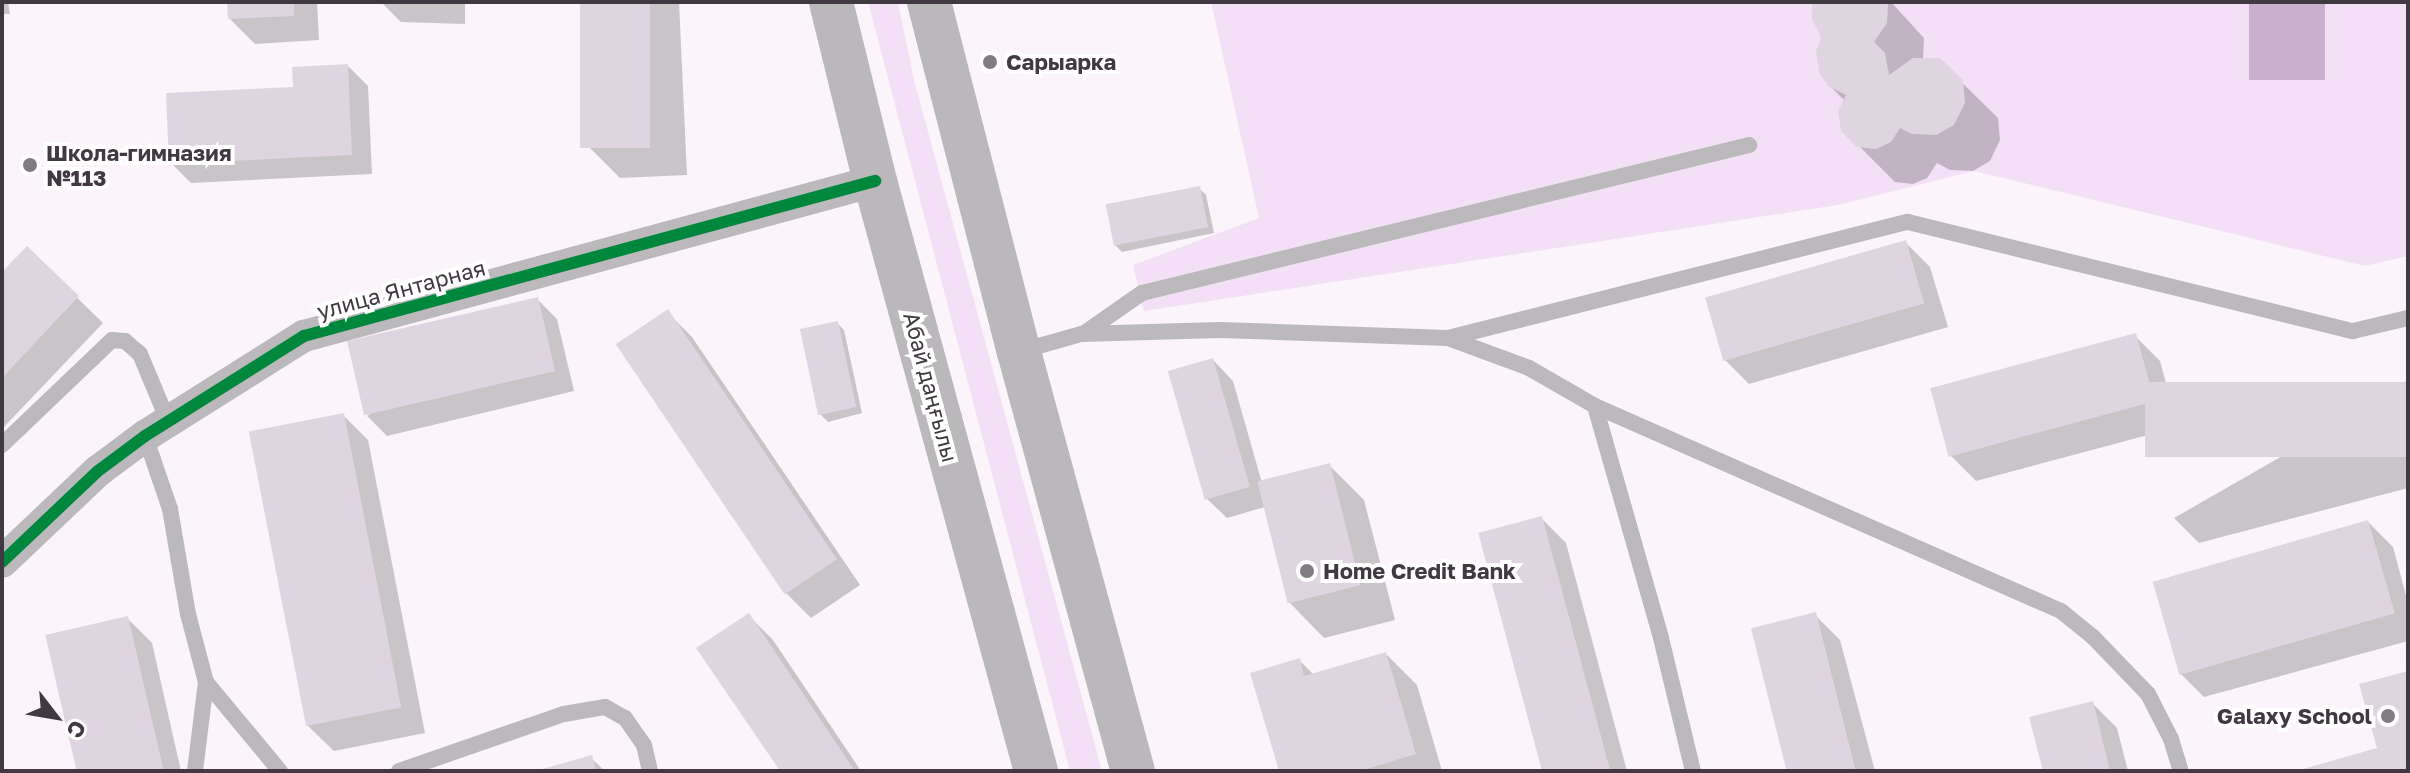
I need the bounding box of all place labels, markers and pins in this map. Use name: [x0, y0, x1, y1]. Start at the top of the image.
place label: Сарыарка: [1006, 49, 1116, 75]
marker: Сарыарка: [981, 53, 999, 71]
place label: Школа-гимназия №113: [46, 139, 232, 190]
marker: Школа-гимназия №113: [21, 156, 39, 174]
place label: Home Credit Bank: [1323, 558, 1516, 584]
marker: Home Credit Bank: [1298, 562, 1316, 580]
place label: Galaxy School: [2217, 703, 2372, 729]
marker: Galaxy School: [2379, 707, 2397, 725]

